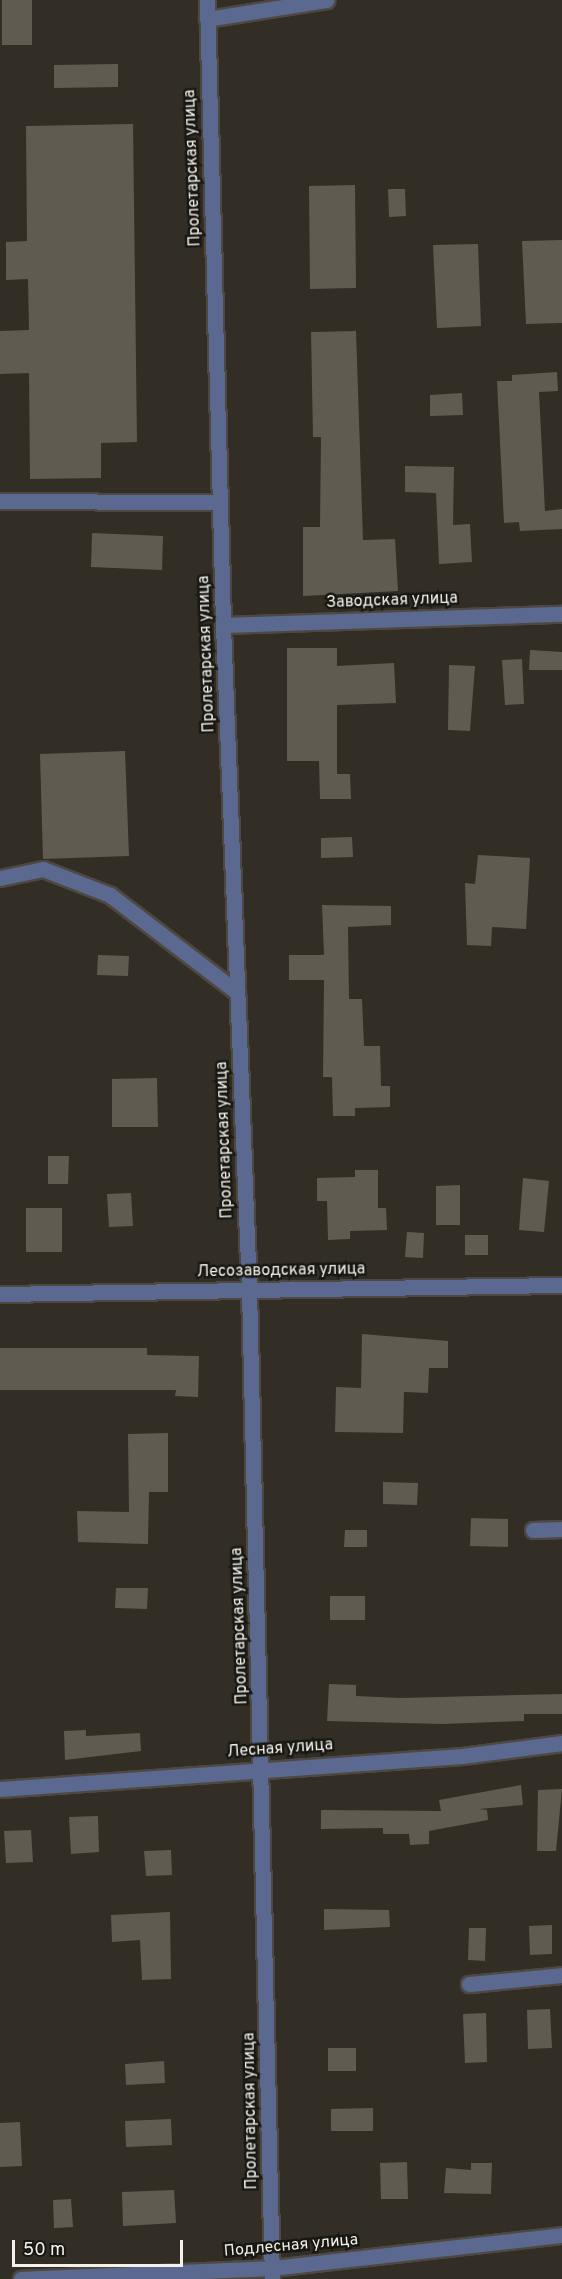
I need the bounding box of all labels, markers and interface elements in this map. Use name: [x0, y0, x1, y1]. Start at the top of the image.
street label: Пролетарская улица: [181, 89, 205, 247]
street label: Пролетарская улица: [195, 575, 219, 733]
street label: Заводская улица: [326, 589, 458, 613]
street label: Пролетарская улица: [213, 1061, 237, 1219]
street label: Лесозаводская улица: [197, 1260, 365, 1282]
street label: Пролетарская улица: [228, 1547, 252, 1705]
street label: Лесная улица: [226, 1736, 334, 1762]
street label: Пролетарская улица: [240, 2032, 262, 2190]
scale bar: [15, 2228, 186, 2266]
street label: Подлесная улица: [223, 2231, 359, 2261]
text: 50 m: [23, 2239, 65, 2262]

